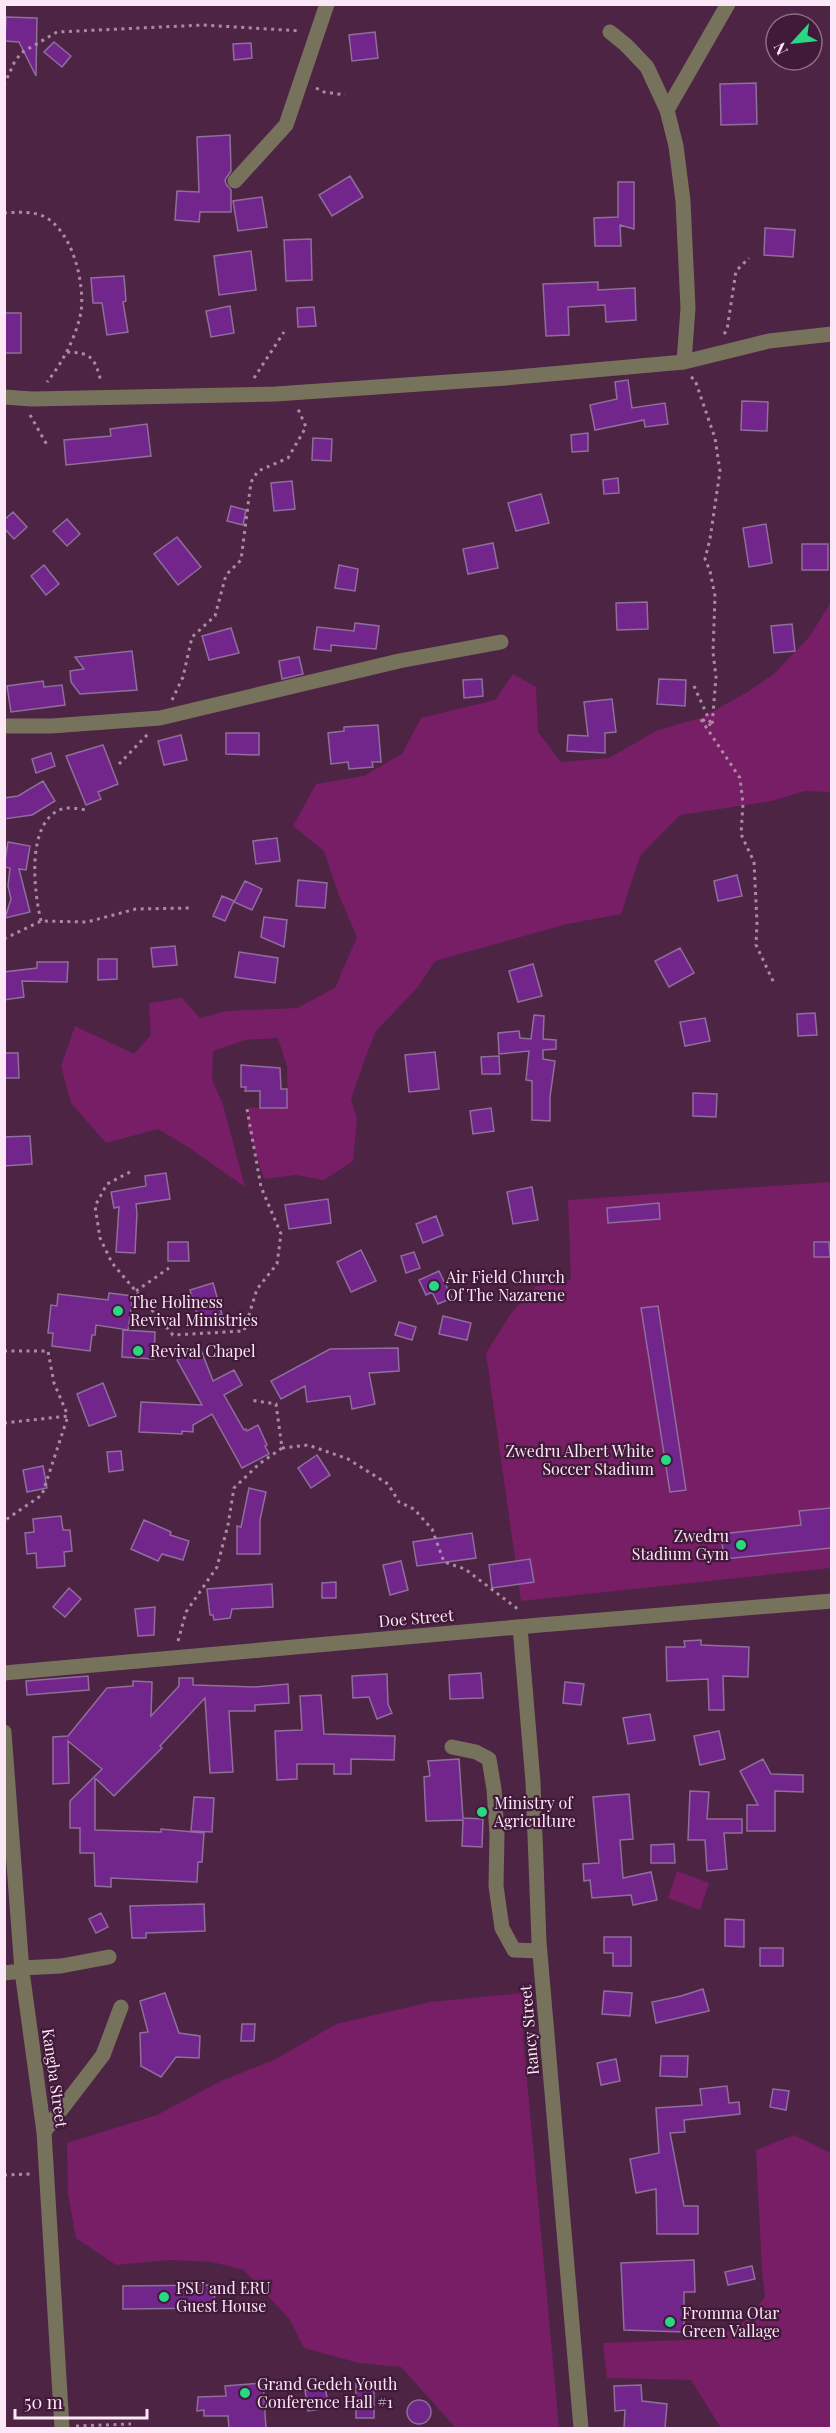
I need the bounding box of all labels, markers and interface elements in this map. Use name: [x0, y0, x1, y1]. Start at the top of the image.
north arrow: [764, 12, 824, 72]
text: N: [768, 39, 792, 59]
place label: Air Field Church Of The Nazarene: [445, 1266, 565, 1305]
marker: Air Field Church Of The Nazarene: [427, 1279, 441, 1293]
place label: The Holiness Revival Ministries: [130, 1291, 258, 1330]
marker: The Holiness Revival Ministries: [111, 1304, 125, 1318]
place label: Revival Chapel: [150, 1340, 256, 1361]
marker: Revival Chapel: [131, 1344, 145, 1358]
place label: Zwedru Albert White Soccer Stadium: [505, 1440, 654, 1479]
marker: Zwedru Albert White Soccer Stadium: [659, 1453, 673, 1467]
place label: Zwedru Stadium Gym: [632, 1525, 729, 1564]
marker: Zwedru Stadium Gym: [734, 1538, 748, 1552]
street label: Doe Street: [377, 1604, 455, 1631]
place label: Ministry of Agriculture: [493, 1792, 576, 1831]
marker: Ministry of Agriculture: [475, 1805, 489, 1819]
street label: Rancy Street: [514, 1984, 543, 2076]
street label: Kangba Street: [38, 2027, 73, 2129]
place label: PSU and ERU Guest House: [176, 2277, 271, 2316]
marker: PSU and ERU Guest House: [157, 2290, 171, 2304]
place label: Fromma Otar Green Vallage: [682, 2302, 780, 2341]
marker: Fromma Otar Green Vallage: [663, 2315, 677, 2329]
place label: Grand Gedeh Youth Conference Hall #1: [257, 2373, 398, 2412]
scale bar: [15, 2382, 147, 2420]
marker: Grand Gedeh Youth Conference Hall #1: [238, 2386, 252, 2400]
text: 50 m: [24, 2390, 63, 2414]

